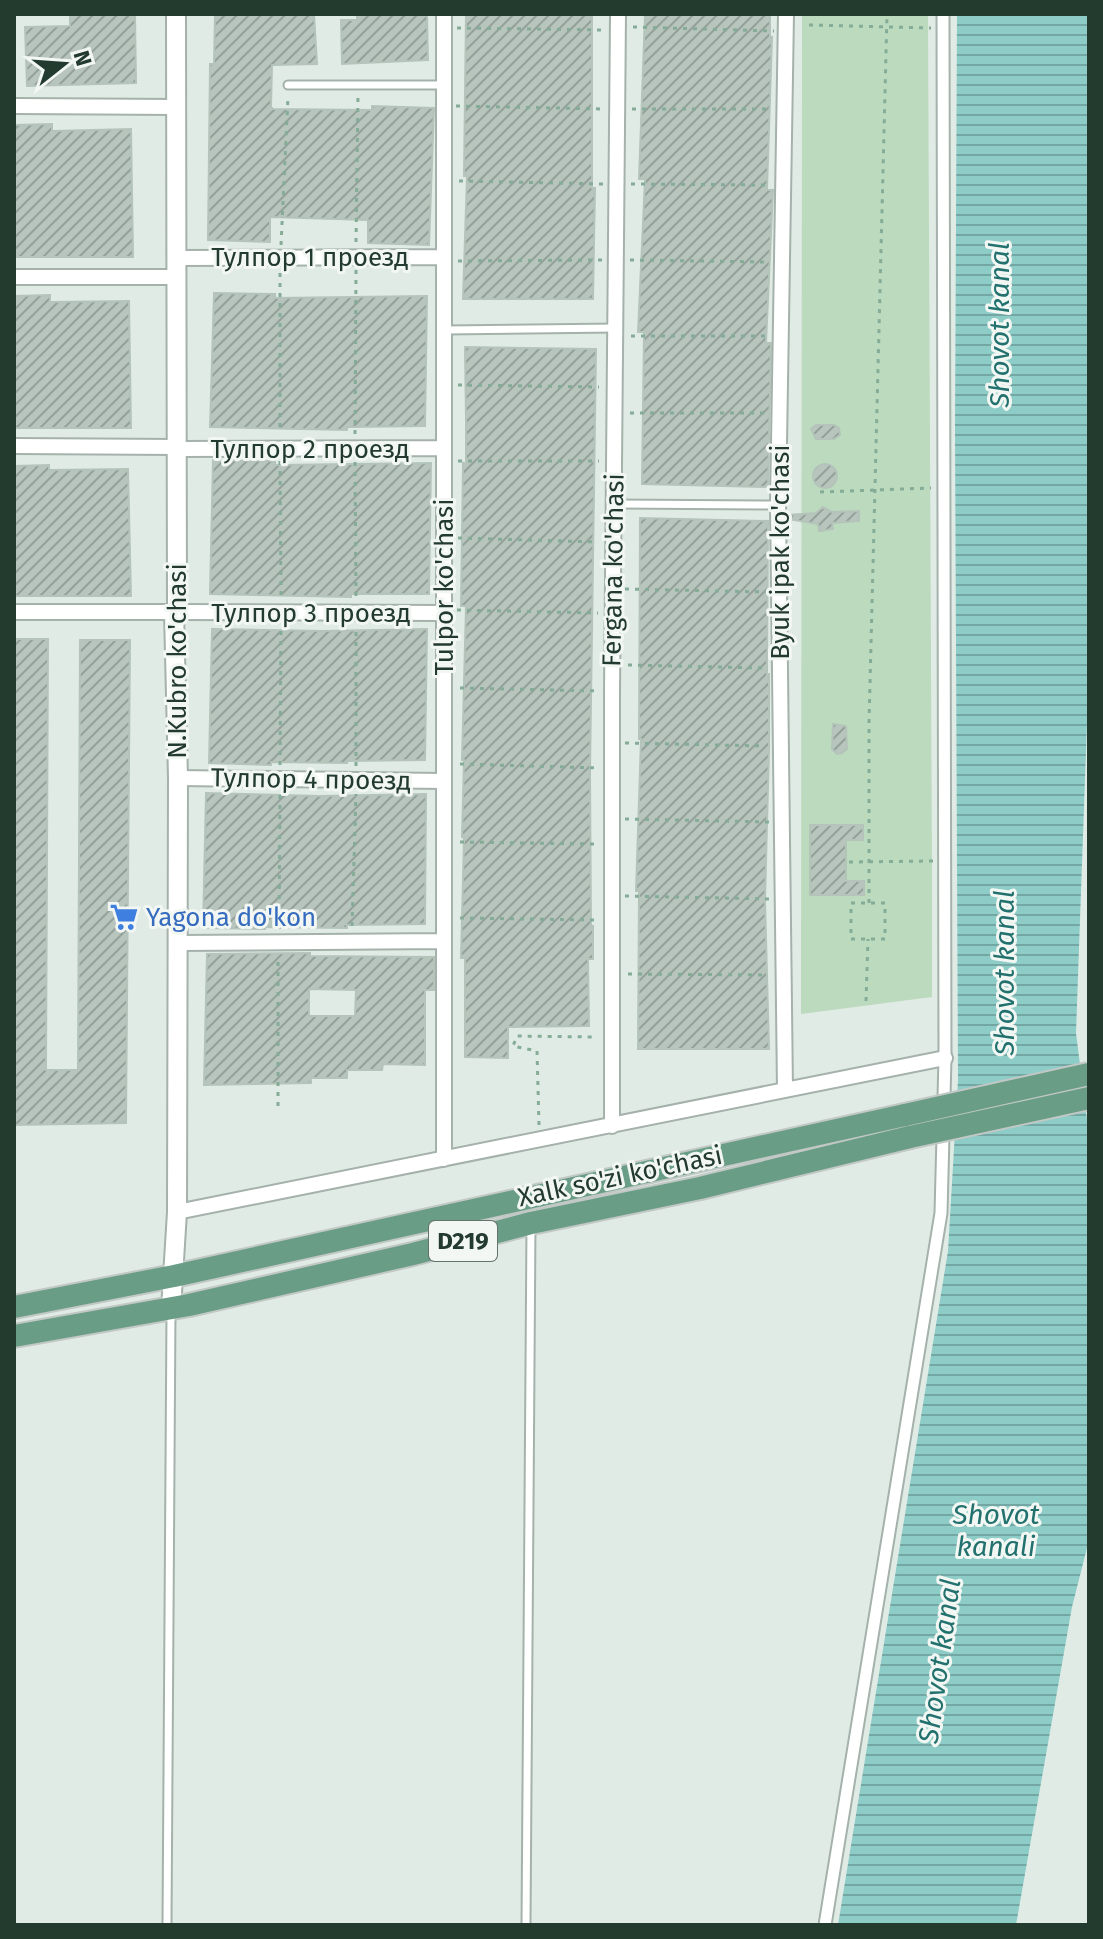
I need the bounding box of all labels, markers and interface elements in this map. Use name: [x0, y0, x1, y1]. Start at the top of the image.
north arrow: [24, 24, 104, 104]
text: N: [68, 47, 98, 69]
street label: Тулпор 1 проезд: [211, 242, 409, 273]
water label: Shovot kanal: [983, 242, 1016, 409]
street label: Тулпор 2 проезд: [210, 434, 410, 465]
street label: Byuk ipak ko'chasi: [765, 444, 796, 660]
street label: Fergana ko'chasi: [596, 473, 631, 667]
street label: Tulpor ko'chasi: [429, 498, 460, 676]
street label: N.Kubro ko'chasi: [162, 563, 193, 759]
street label: Тулпор 3 проезд: [211, 598, 411, 629]
street label: Тулпор 4 проезд: [211, 762, 411, 797]
water label: Shovot kanal: [988, 890, 1021, 1057]
supermarket icon: Yagona do'kon: [109, 902, 139, 932]
place label: Yagona do'kon: [146, 902, 316, 933]
street label: Xalk so'zi ko'chasi: [515, 1140, 725, 1213]
road number: D219: [429, 1221, 497, 1261]
water label: Shovot kanali: [951, 1498, 1040, 1563]
water label: Shovot kanal: [911, 1577, 967, 1746]

